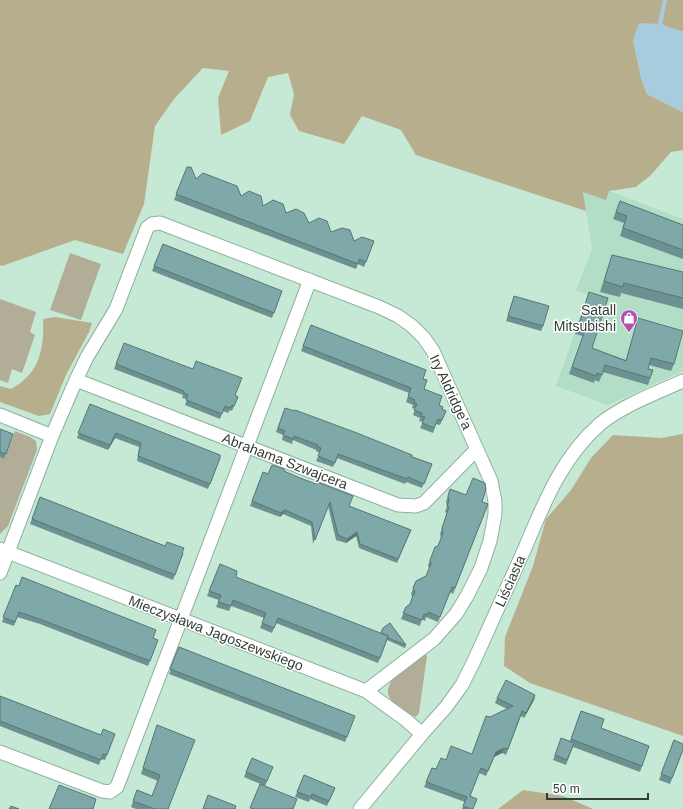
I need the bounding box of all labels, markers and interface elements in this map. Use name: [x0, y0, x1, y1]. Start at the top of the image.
place label: Satall Mitsubishi: [554, 302, 616, 334]
shop icon: Satall Mitsubishi: [619, 308, 639, 333]
street label: Iry Aldridge’a: [427, 352, 475, 432]
street label: Abrahama Szwajcera: [220, 430, 350, 492]
street label: Liściasta: [492, 553, 528, 609]
street label: Mieczysława Jagoszewskiego: [126, 592, 306, 674]
scale bar: [547, 775, 648, 801]
text: 50 m: [553, 782, 580, 796]

